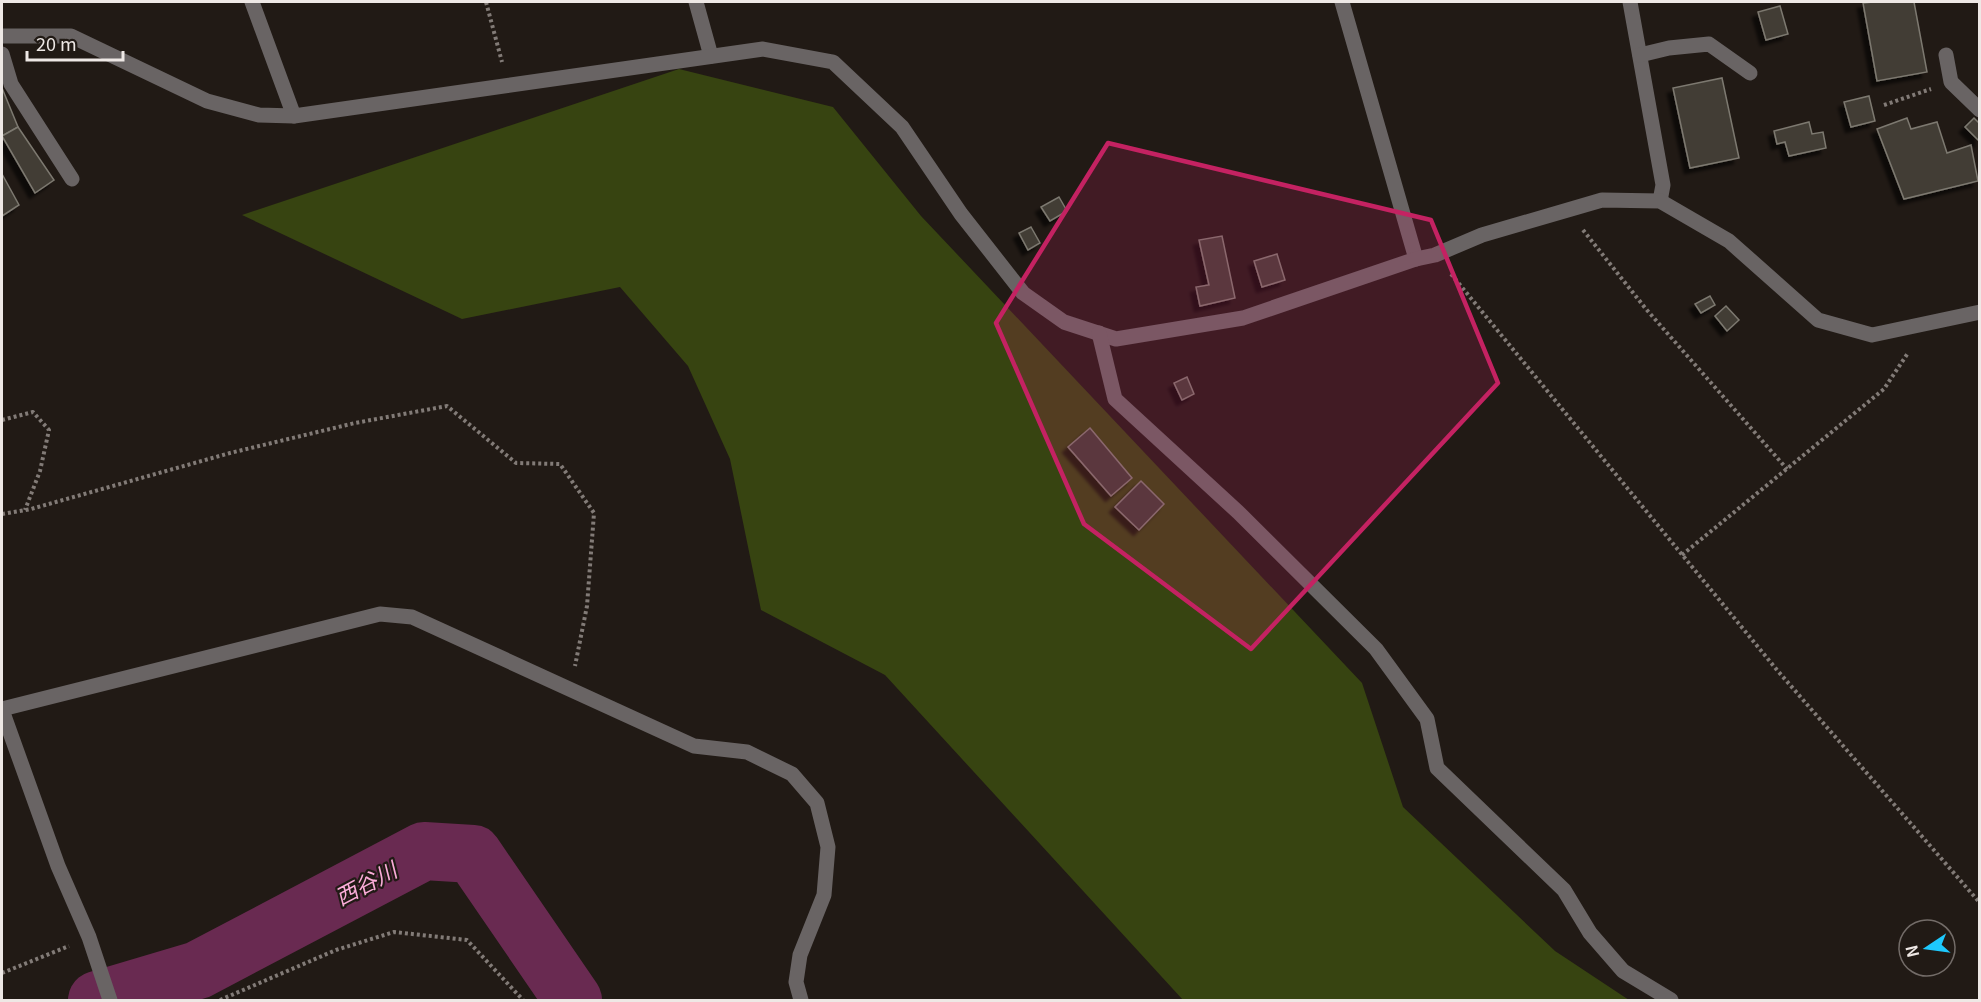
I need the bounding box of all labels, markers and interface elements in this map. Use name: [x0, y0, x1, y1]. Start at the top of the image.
scale bar: [27, 24, 123, 62]
text: 20 m: [36, 30, 77, 56]
water label: 西谷川: [328, 851, 403, 912]
north arrow: [1897, 918, 1957, 978]
text: N: [1898, 943, 1924, 960]

